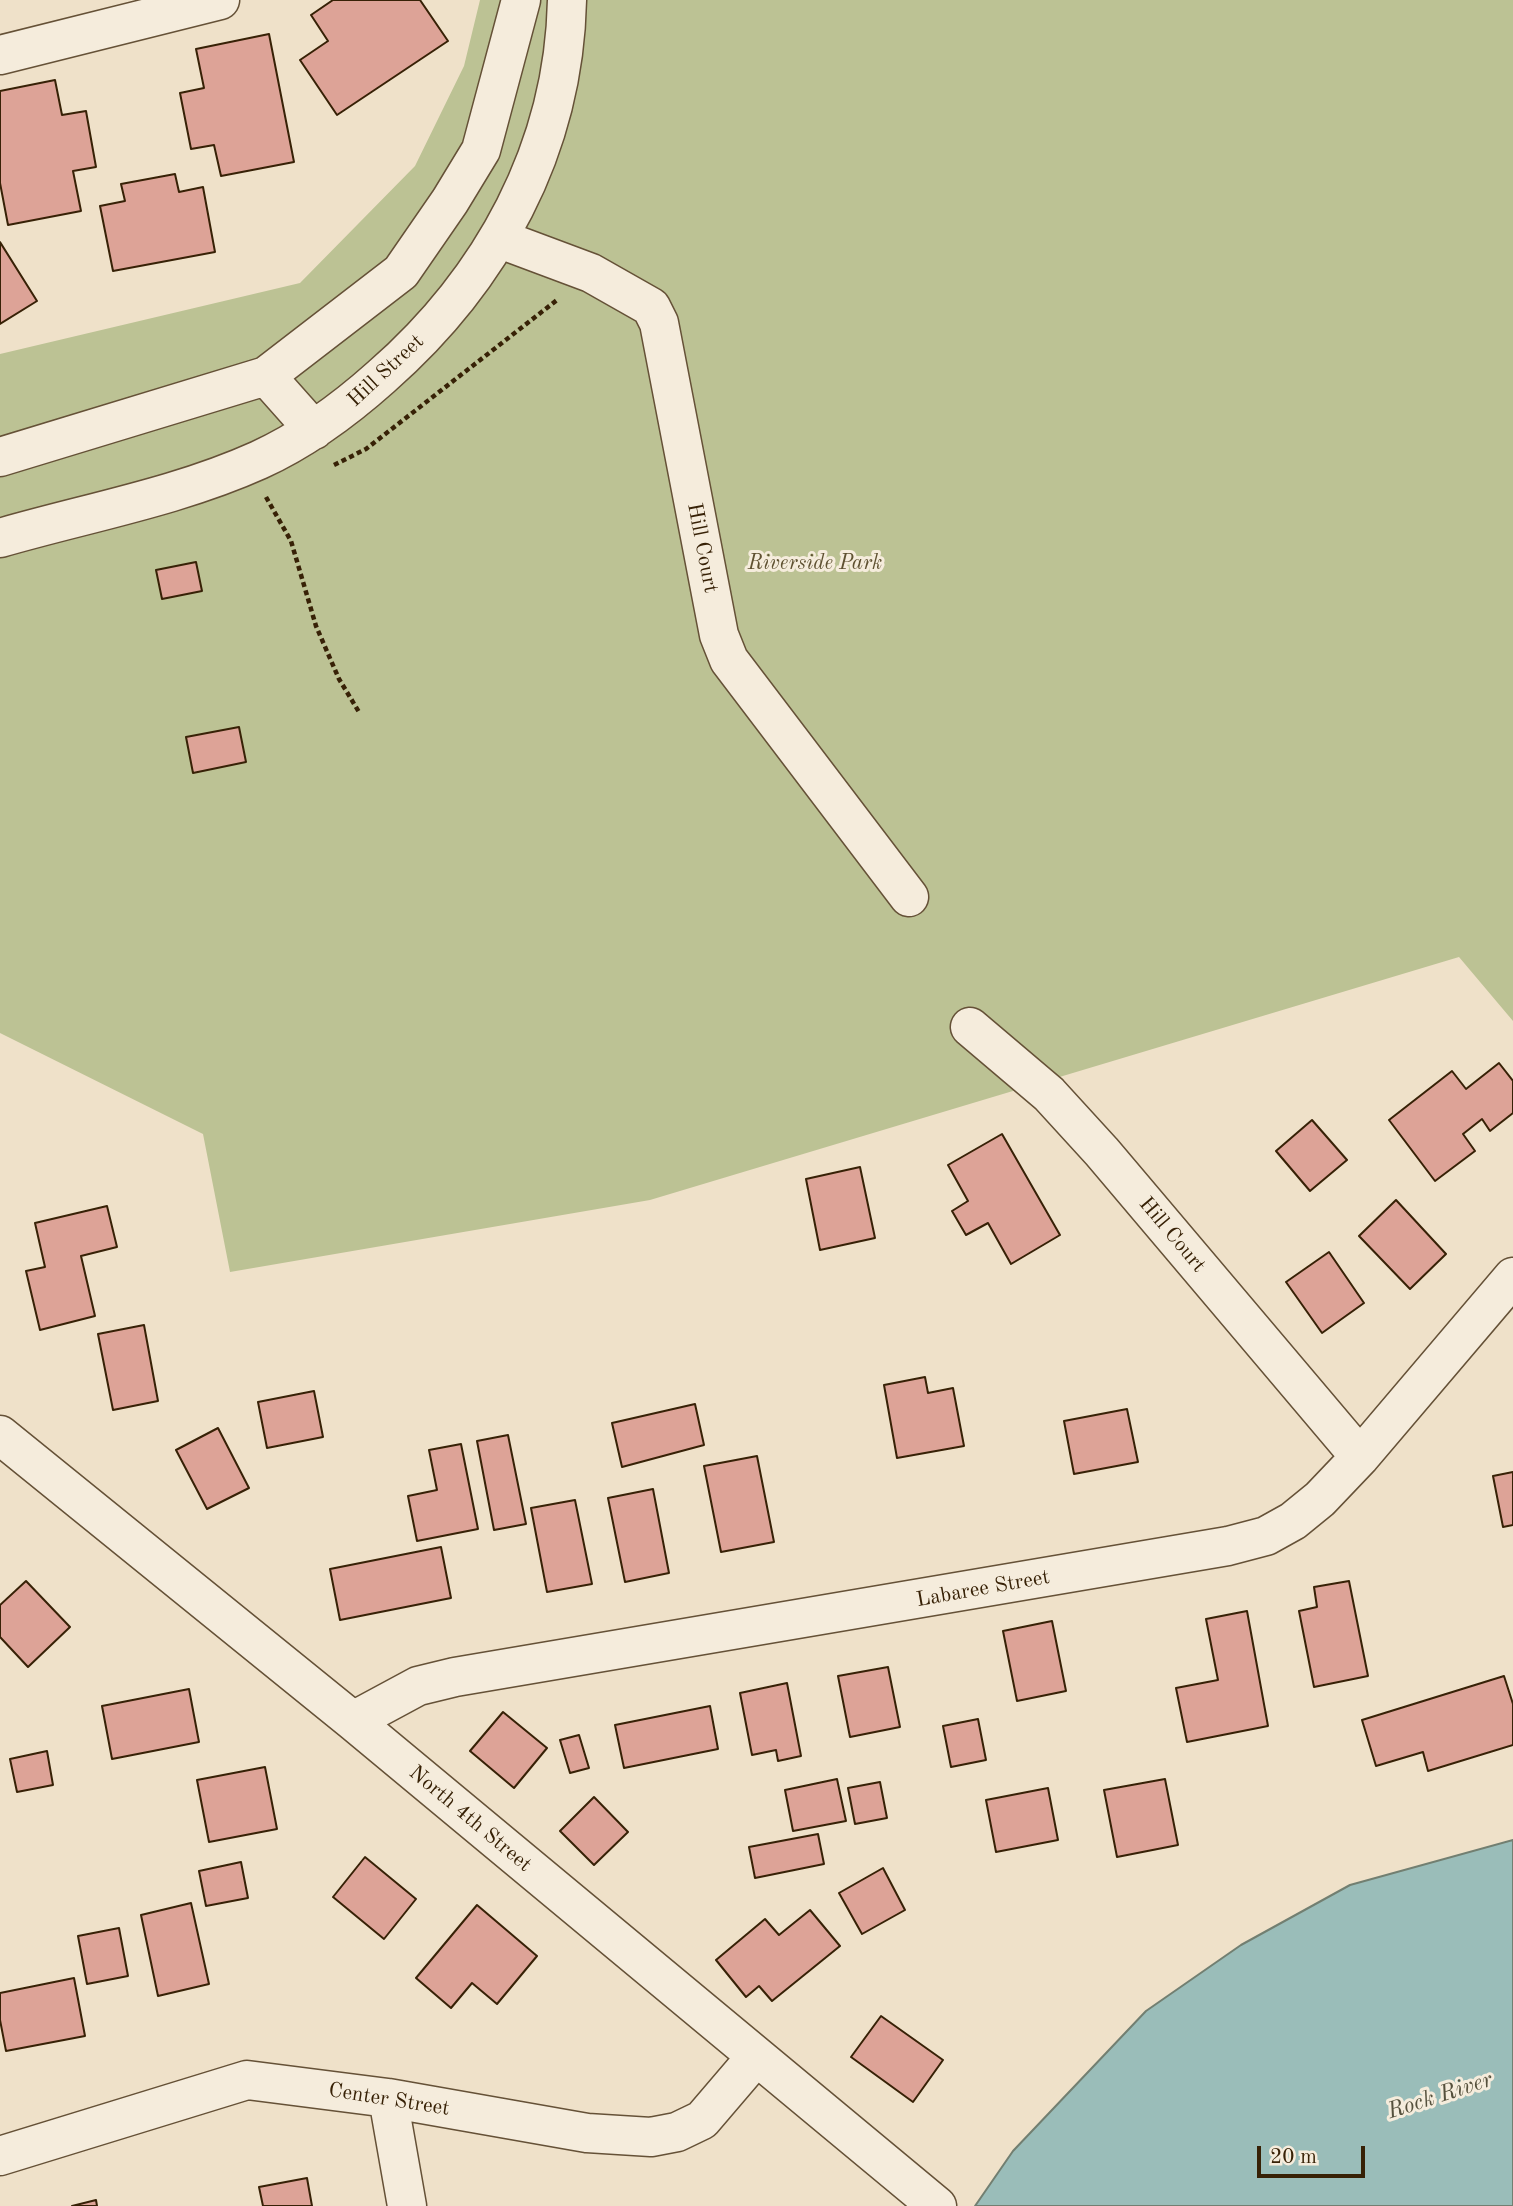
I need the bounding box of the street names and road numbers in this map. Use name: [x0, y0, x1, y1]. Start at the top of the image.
street label: Hill Street: [343, 329, 429, 413]
street label: Hill Court: [681, 501, 723, 595]
street label: Hill Court: [1133, 1192, 1211, 1278]
street label: Labaree Street: [914, 1565, 1052, 1613]
street label: North 4th Street: [404, 1760, 536, 1878]
street label: Center Street: [327, 2078, 451, 2122]

